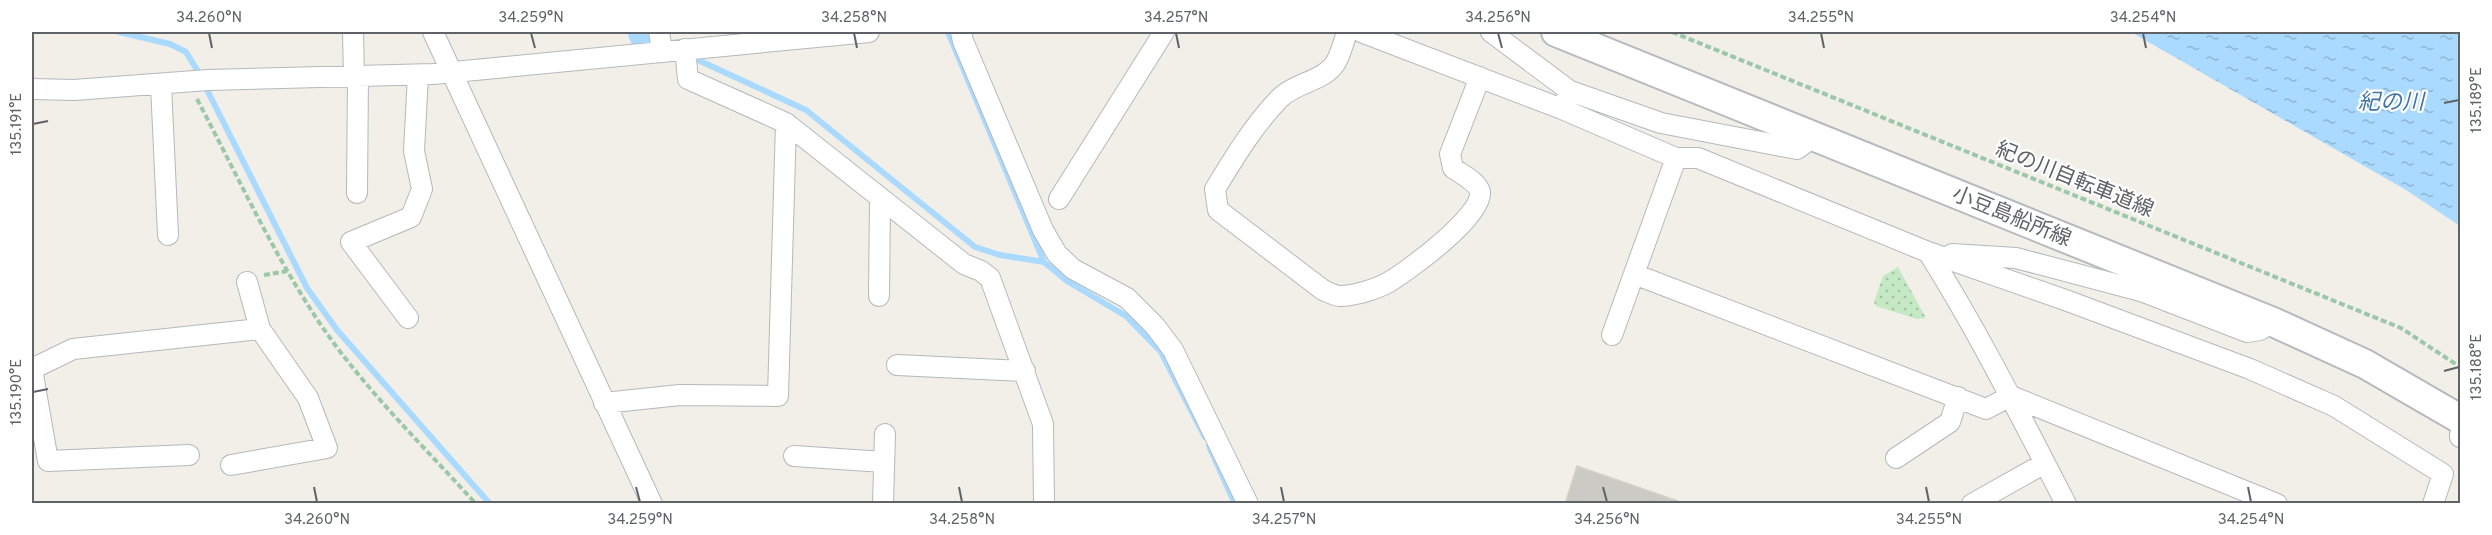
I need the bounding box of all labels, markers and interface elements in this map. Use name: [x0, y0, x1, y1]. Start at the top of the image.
text: 34.260°N: [176, 9, 242, 28]
text: 34.259°N: [498, 9, 564, 28]
text: 34.258°N: [821, 9, 887, 28]
text: 34.257°N: [1144, 9, 1208, 28]
text: 34.256°N: [1465, 9, 1531, 28]
text: 34.255°N: [1788, 9, 1854, 28]
text: 34.254°N: [2110, 9, 2176, 28]
text: 135.189°E: [2468, 67, 2487, 133]
water label: 紀の川: [2358, 90, 2426, 117]
text: 135.191°E: [8, 93, 27, 155]
street label: 紀の川自転車道線: [1991, 136, 2157, 224]
street label: 小豆島船所線: [1948, 181, 2075, 254]
text: 135.188°E: [2468, 334, 2487, 400]
text: 135.190°E: [8, 359, 27, 425]
text: 34.260°N: [284, 511, 350, 530]
text: 34.259°N: [607, 511, 673, 530]
text: 34.258°N: [929, 511, 995, 530]
text: 34.257°N: [1252, 511, 1316, 530]
text: 34.256°N: [1574, 511, 1640, 530]
text: 34.255°N: [1896, 511, 1962, 530]
text: 34.254°N: [2218, 511, 2284, 530]

